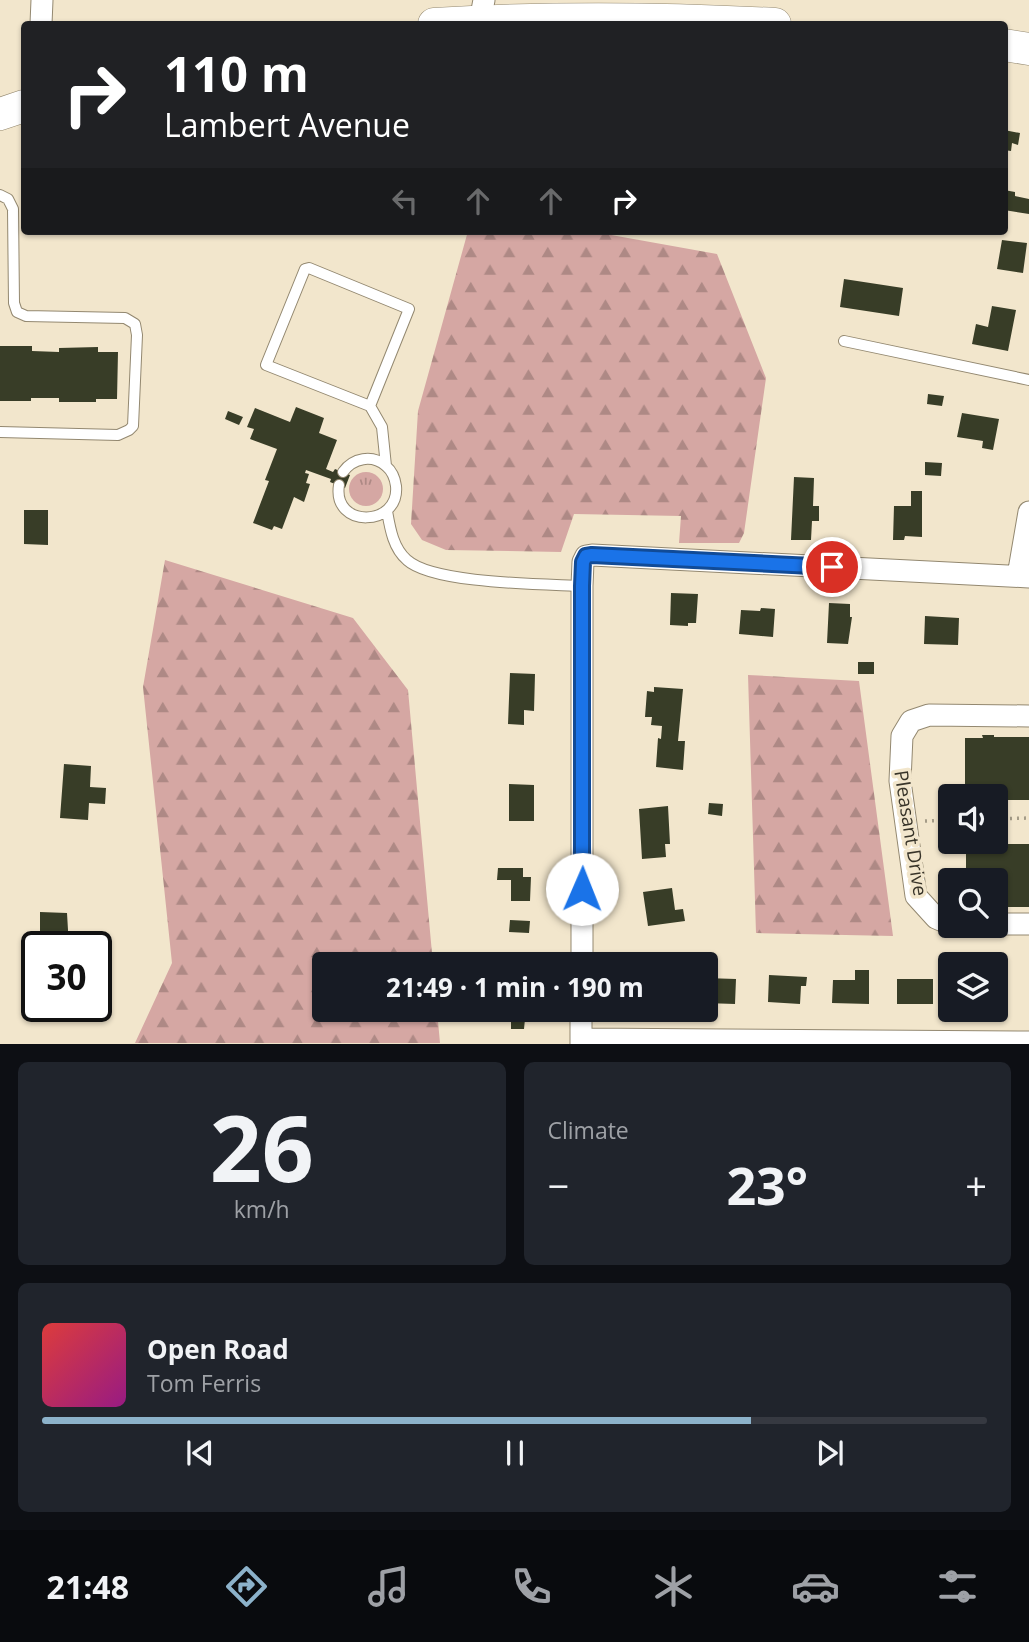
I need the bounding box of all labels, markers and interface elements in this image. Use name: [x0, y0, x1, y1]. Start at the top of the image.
text: 110 m: [164, 40, 309, 106]
icon: right: [49, 49, 140, 140]
text: Lambert Avenue: [164, 103, 410, 146]
icon: left: [386, 182, 424, 220]
icon: ahead: [459, 182, 497, 220]
icon: ahead: [532, 182, 570, 220]
icon: right: [605, 182, 643, 220]
pin: [802, 537, 862, 597]
icon: arrive: [813, 548, 851, 586]
street label: Pleasant Drive: [888, 768, 934, 898]
map controls: [938, 784, 1008, 1022]
button: sound: [938, 784, 1008, 854]
position arrow: [545, 852, 619, 926]
button: search: [938, 868, 1008, 938]
speed limit sign: 30: [21, 931, 112, 1022]
button: layers: [938, 952, 1008, 1022]
text: 21:49 · 1 min · 190 m: [386, 969, 644, 1005]
text: 26: [210, 1085, 314, 1209]
text: Climate: [548, 1114, 629, 1146]
text: 23°: [726, 1149, 808, 1220]
text: −: [548, 1159, 569, 1211]
text: +: [965, 1159, 987, 1211]
text: km/h: [234, 1193, 290, 1225]
text: Open Road: [147, 1331, 289, 1367]
text: Tom Ferris: [147, 1367, 261, 1399]
icon: previous: [181, 1434, 219, 1472]
icon: pause: [496, 1434, 534, 1472]
icon: next: [811, 1434, 849, 1472]
icon: directions: [222, 1562, 271, 1611]
icon: music: [364, 1562, 413, 1611]
icon: phone: [507, 1562, 556, 1611]
icon: climate: [649, 1562, 698, 1611]
icon: car: [791, 1562, 840, 1611]
icon: filters: [933, 1562, 982, 1611]
text: 21:48: [47, 1565, 129, 1608]

